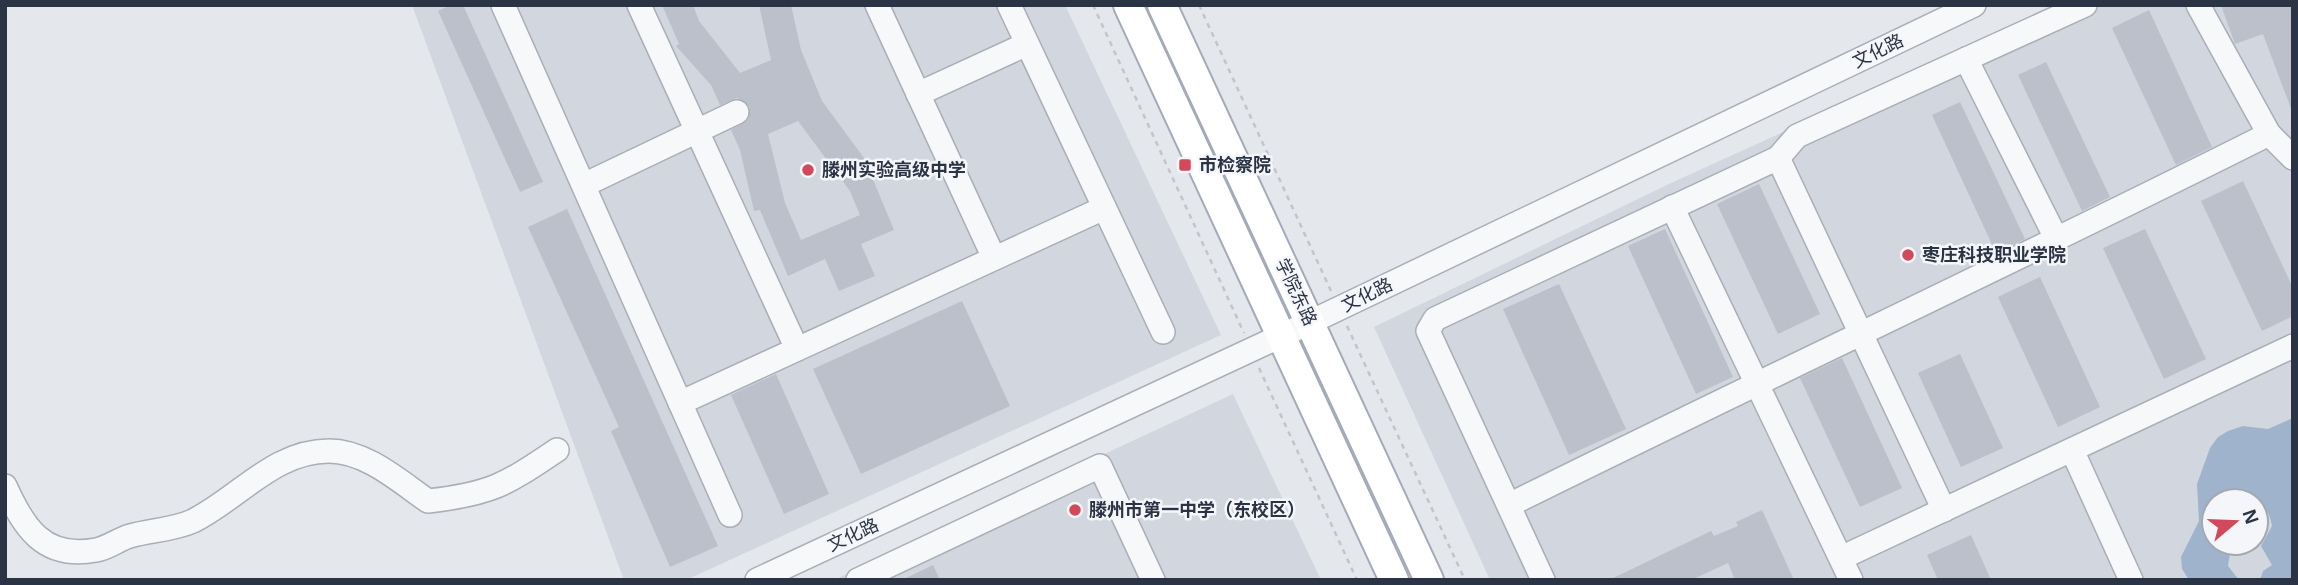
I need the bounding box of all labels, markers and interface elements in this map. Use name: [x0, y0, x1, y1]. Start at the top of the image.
street label: 文化路: [1849, 30, 1907, 72]
place label: 市检察院: [1199, 155, 1271, 175]
marker: 市检察院: [1177, 157, 1193, 173]
place label: 滕州实验高级中学: [822, 160, 966, 180]
marker: 滕州实验高级中学: [800, 162, 816, 178]
place label: 枣庄科技职业学院: [1922, 245, 2066, 265]
marker: 枣庄科技职业学院: [1900, 247, 1916, 263]
street label: 学院东路: [1272, 255, 1320, 329]
street label: 文化路: [1338, 274, 1396, 316]
north arrow: [2200, 487, 2270, 557]
place label: 滕州市第一中学（东校区）: [1089, 500, 1305, 520]
marker: 滕州市第一中学（东校区）: [1067, 502, 1083, 518]
text: N: [2238, 507, 2263, 527]
street label: 文化路: [824, 515, 882, 555]

